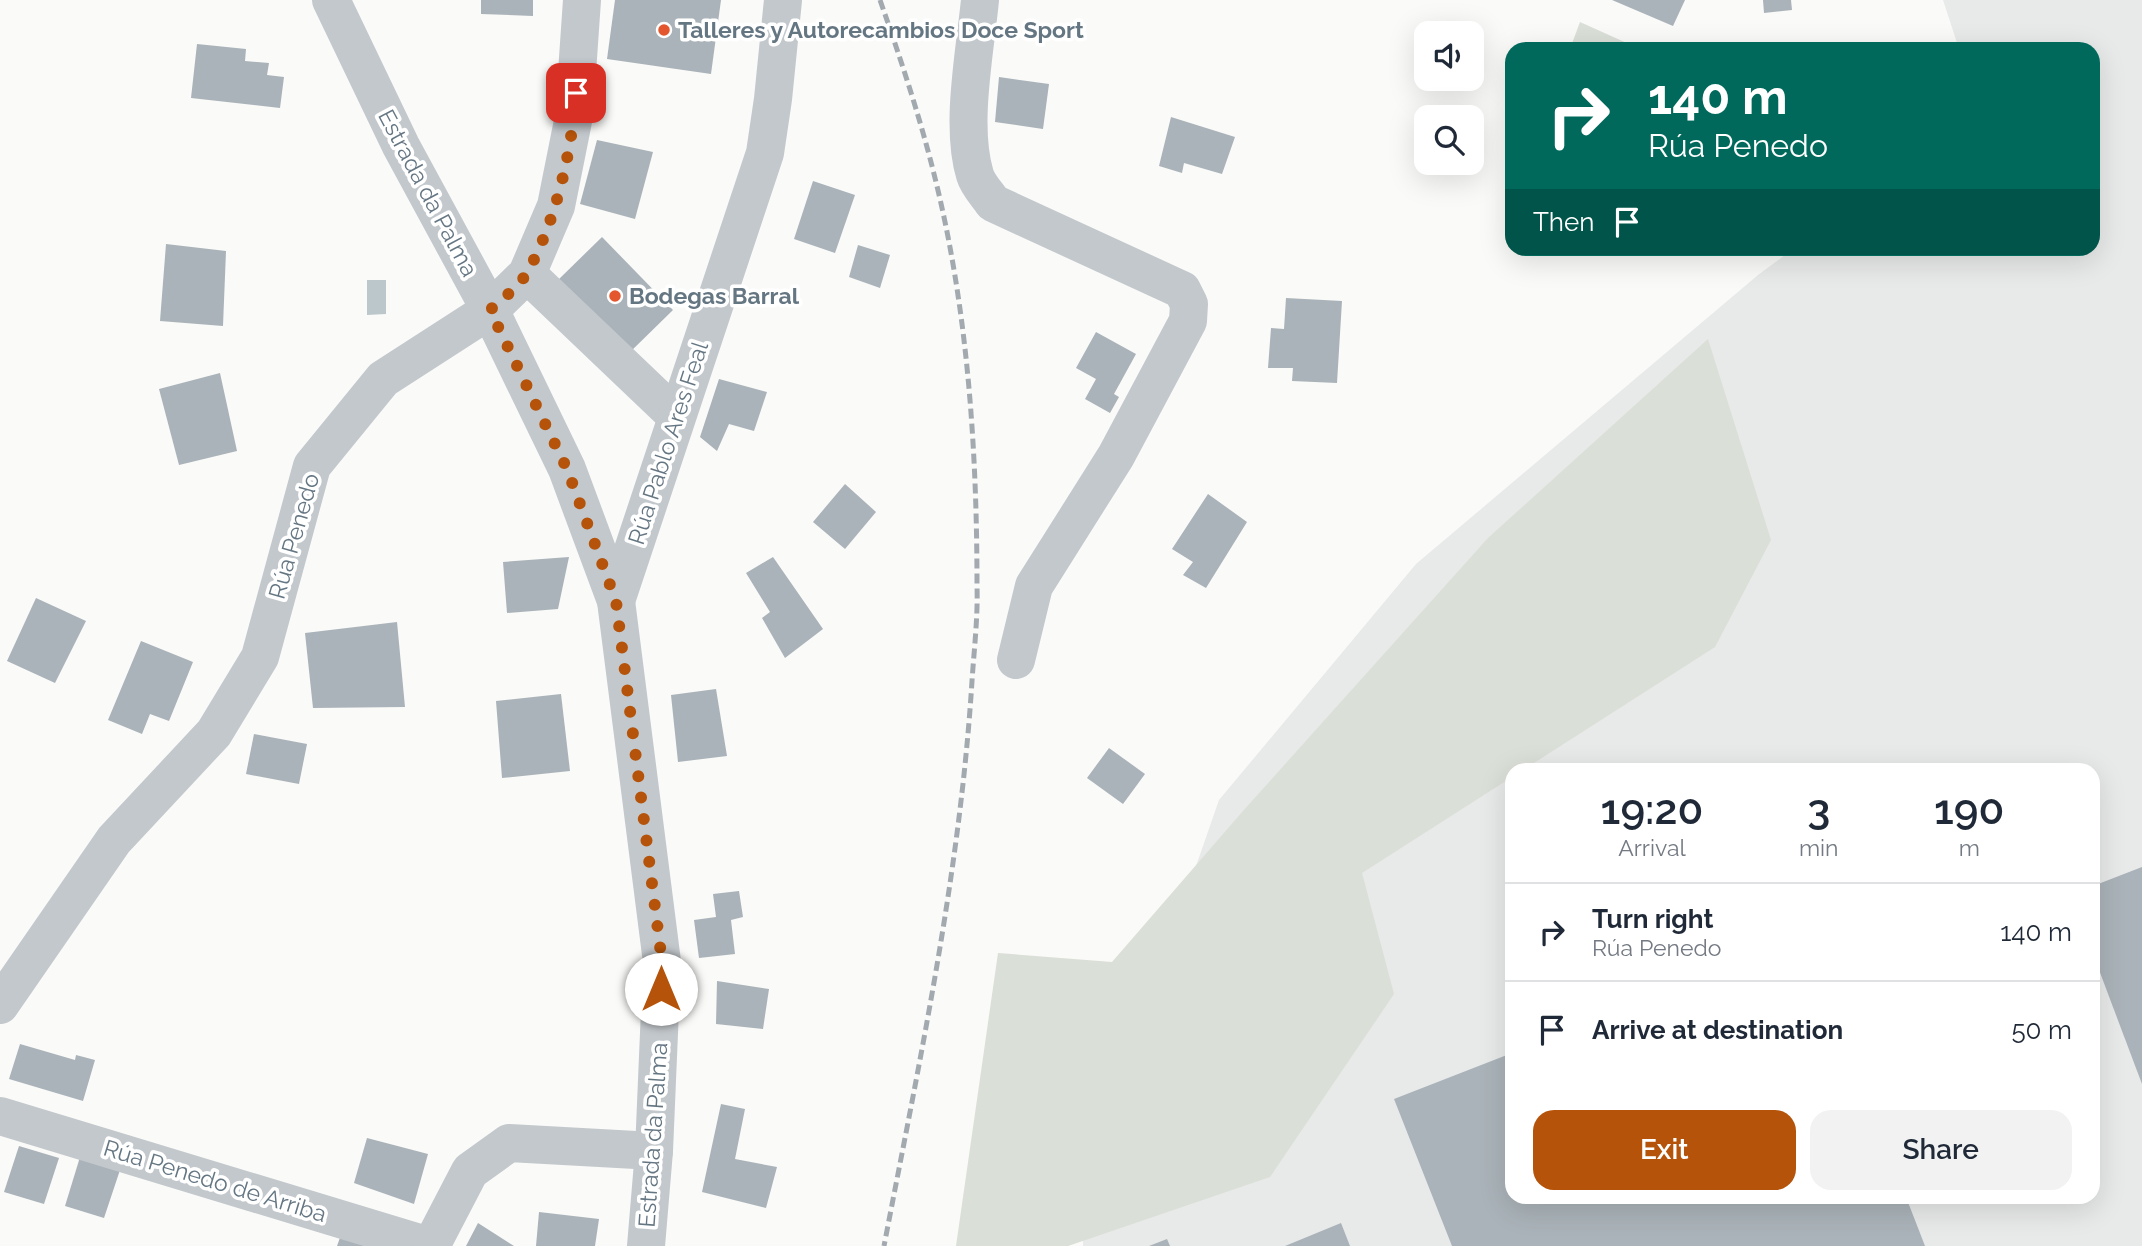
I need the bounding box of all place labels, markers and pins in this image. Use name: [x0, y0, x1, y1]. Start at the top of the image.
place label: Talleres y Autorecambios Doce Sport: [678, 16, 1084, 43]
marker: Talleres y Autorecambios Doce Sport: [656, 22, 672, 38]
pin: [546, 63, 606, 123]
place label: Bodegas Barral: [629, 282, 800, 309]
marker: Bodegas Barral: [607, 288, 623, 304]

